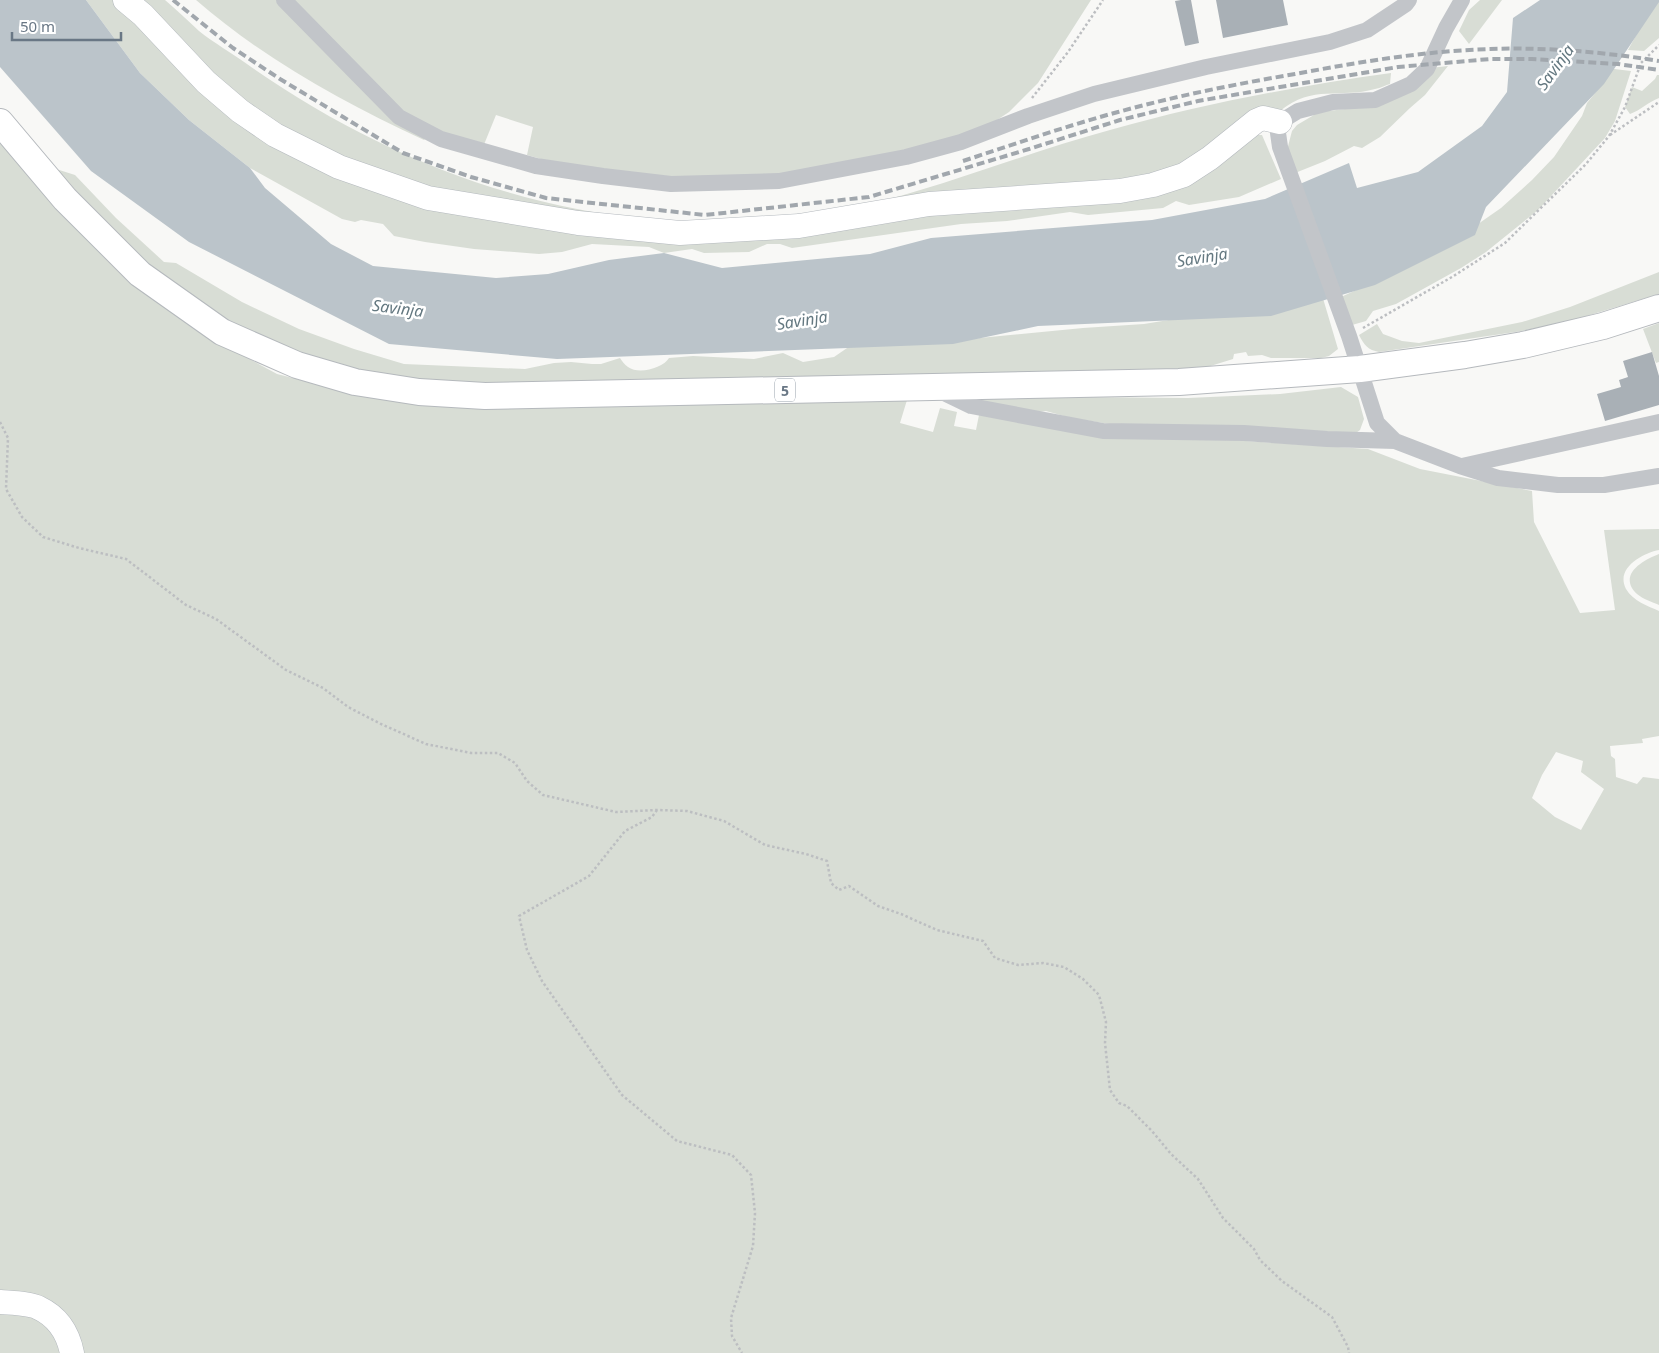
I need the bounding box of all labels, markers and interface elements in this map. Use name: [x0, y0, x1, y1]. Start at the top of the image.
scale bar: [12, 10, 121, 42]
text: 50 m: [20, 16, 55, 36]
water label: Savinja: [1531, 40, 1579, 94]
water label: Savinja: [1175, 242, 1229, 272]
water label: Savinja: [371, 294, 425, 322]
water label: Savinja: [775, 305, 829, 335]
road number: 5: [775, 378, 795, 402]

